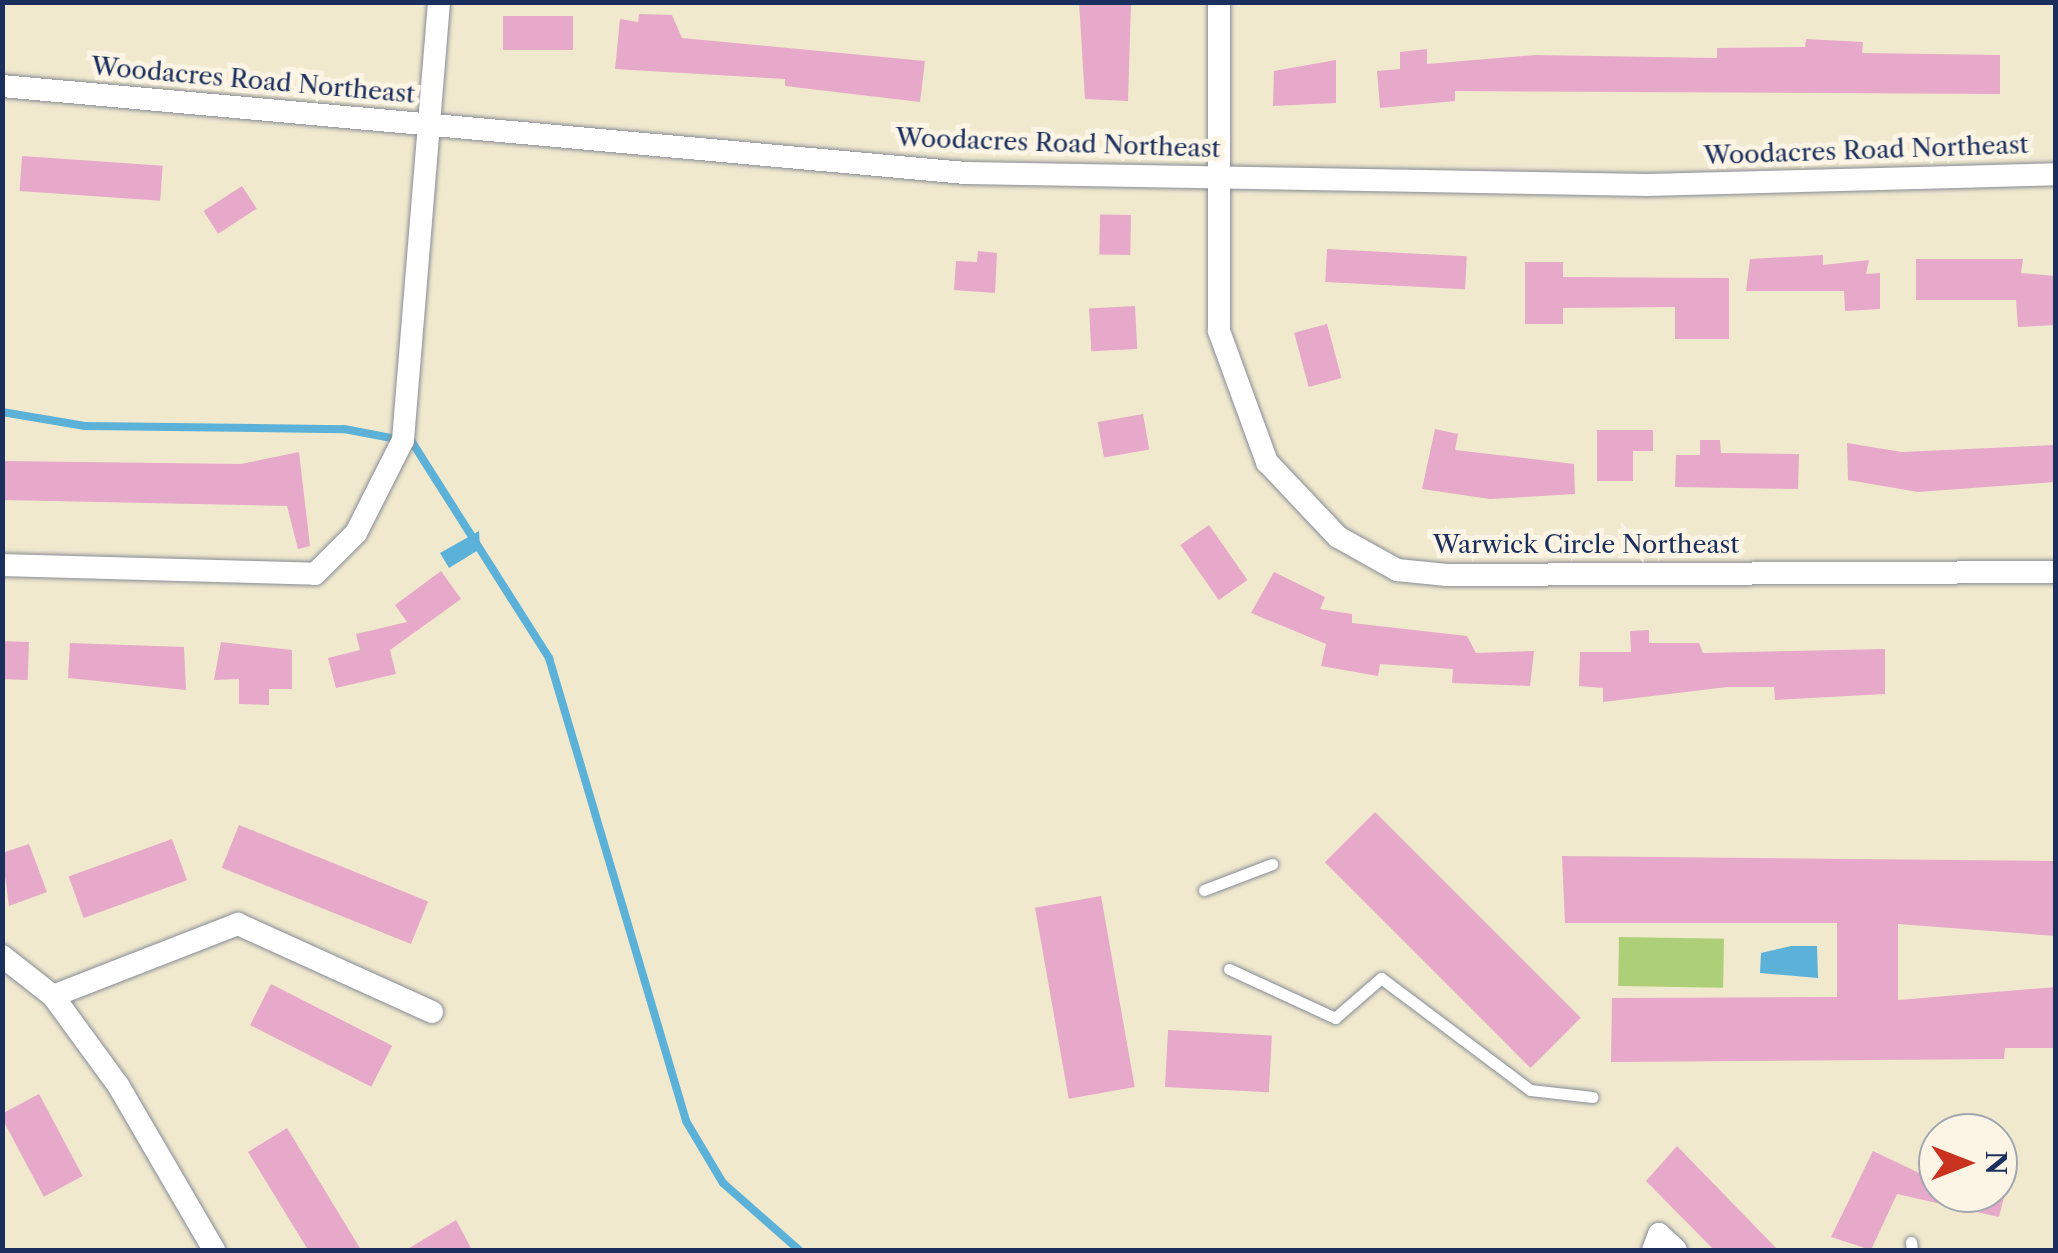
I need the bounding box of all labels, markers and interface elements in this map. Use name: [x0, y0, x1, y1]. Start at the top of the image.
street label: Woodacres Road Northeast: [90, 52, 416, 110]
street label: Woodacres Road Northeast: [895, 123, 1221, 165]
street label: Woodacres Road Northeast: [1703, 130, 2029, 172]
street label: Warwick Circle Northeast: [1433, 530, 1739, 560]
north arrow: [1918, 1113, 2018, 1213]
text: N: [1979, 1151, 2013, 1175]

